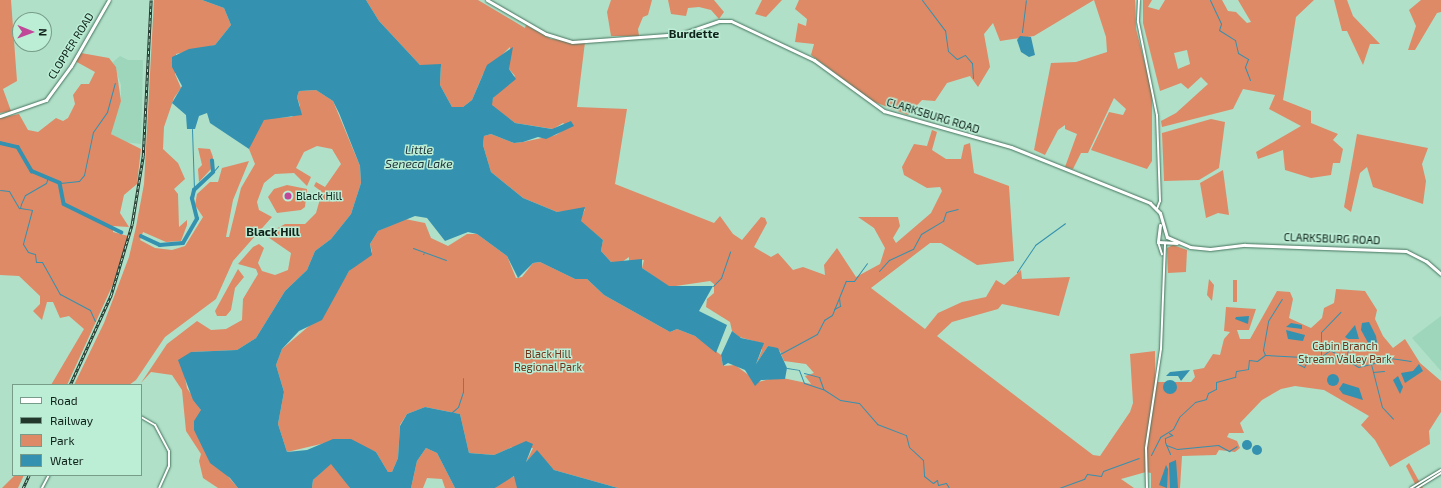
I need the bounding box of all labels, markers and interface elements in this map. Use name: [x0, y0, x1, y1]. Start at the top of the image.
street label: CLOPPER ROAD: [45, 10, 97, 82]
north arrow: [12, 12, 52, 52]
district label: Burdette: [669, 27, 719, 41]
text: N: [37, 28, 50, 36]
street label: CLARKSBURG ROAD: [885, 96, 981, 136]
water label: Little Seneca Lake: [385, 143, 453, 171]
place label: Black Hill: [296, 189, 342, 203]
marker: Black Hill: [283, 191, 293, 201]
district label: Black Hill: [246, 225, 300, 239]
street label: CLARKSBURG ROAD: [1283, 231, 1381, 247]
park label: Cabin Branch Stream Valley Park: [1298, 340, 1392, 366]
park label: Black Hill Regional Park: [514, 348, 582, 374]
legend: [12, 384, 142, 476]
text: Road: [50, 393, 78, 407]
text: Railway: [50, 413, 93, 427]
text: Park: [50, 433, 75, 447]
text: Water: [50, 453, 84, 467]

